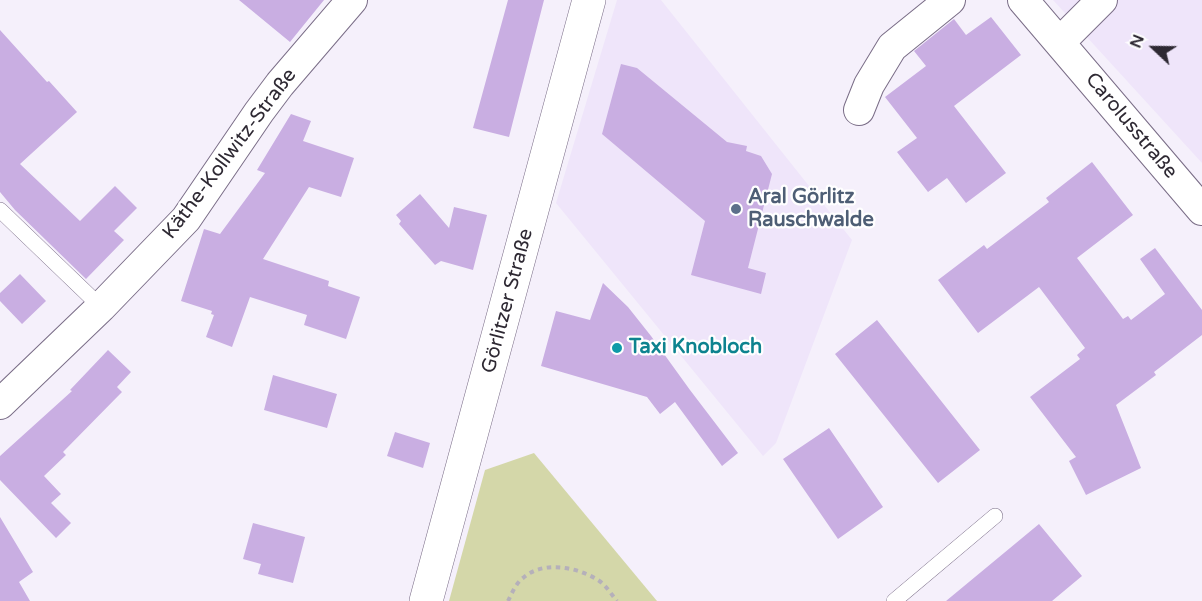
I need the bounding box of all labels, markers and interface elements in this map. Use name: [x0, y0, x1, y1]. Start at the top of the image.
north arrow: [1124, 18, 1184, 78]
text: N: [1126, 32, 1149, 51]
street label: Käthe-Kollwitz-Straße: [158, 64, 302, 244]
street label: Carolusstraße: [1080, 68, 1182, 184]
place label: Aral Görlitz Rauschwalde: [748, 186, 874, 233]
marker: Aral Görlitz Rauschwalde: [729, 202, 743, 216]
street label: Görlitzer Straße: [477, 226, 539, 376]
place label: Taxi Knobloch: [629, 336, 762, 360]
marker: Taxi Knobloch: [610, 341, 624, 355]

